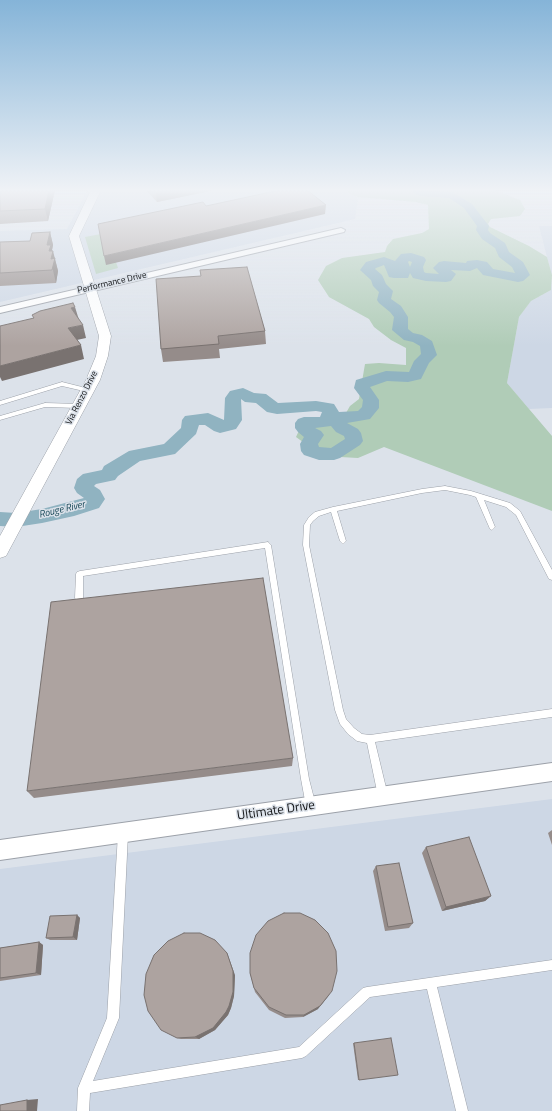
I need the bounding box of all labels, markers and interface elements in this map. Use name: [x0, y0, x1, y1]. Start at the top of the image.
street label: Performance Drive: [76, 270, 148, 296]
street label: Via Renzo Drive: [64, 369, 100, 427]
water label: Rouge River: [38, 499, 86, 521]
street label: Ultimate Drive: [236, 798, 316, 824]

